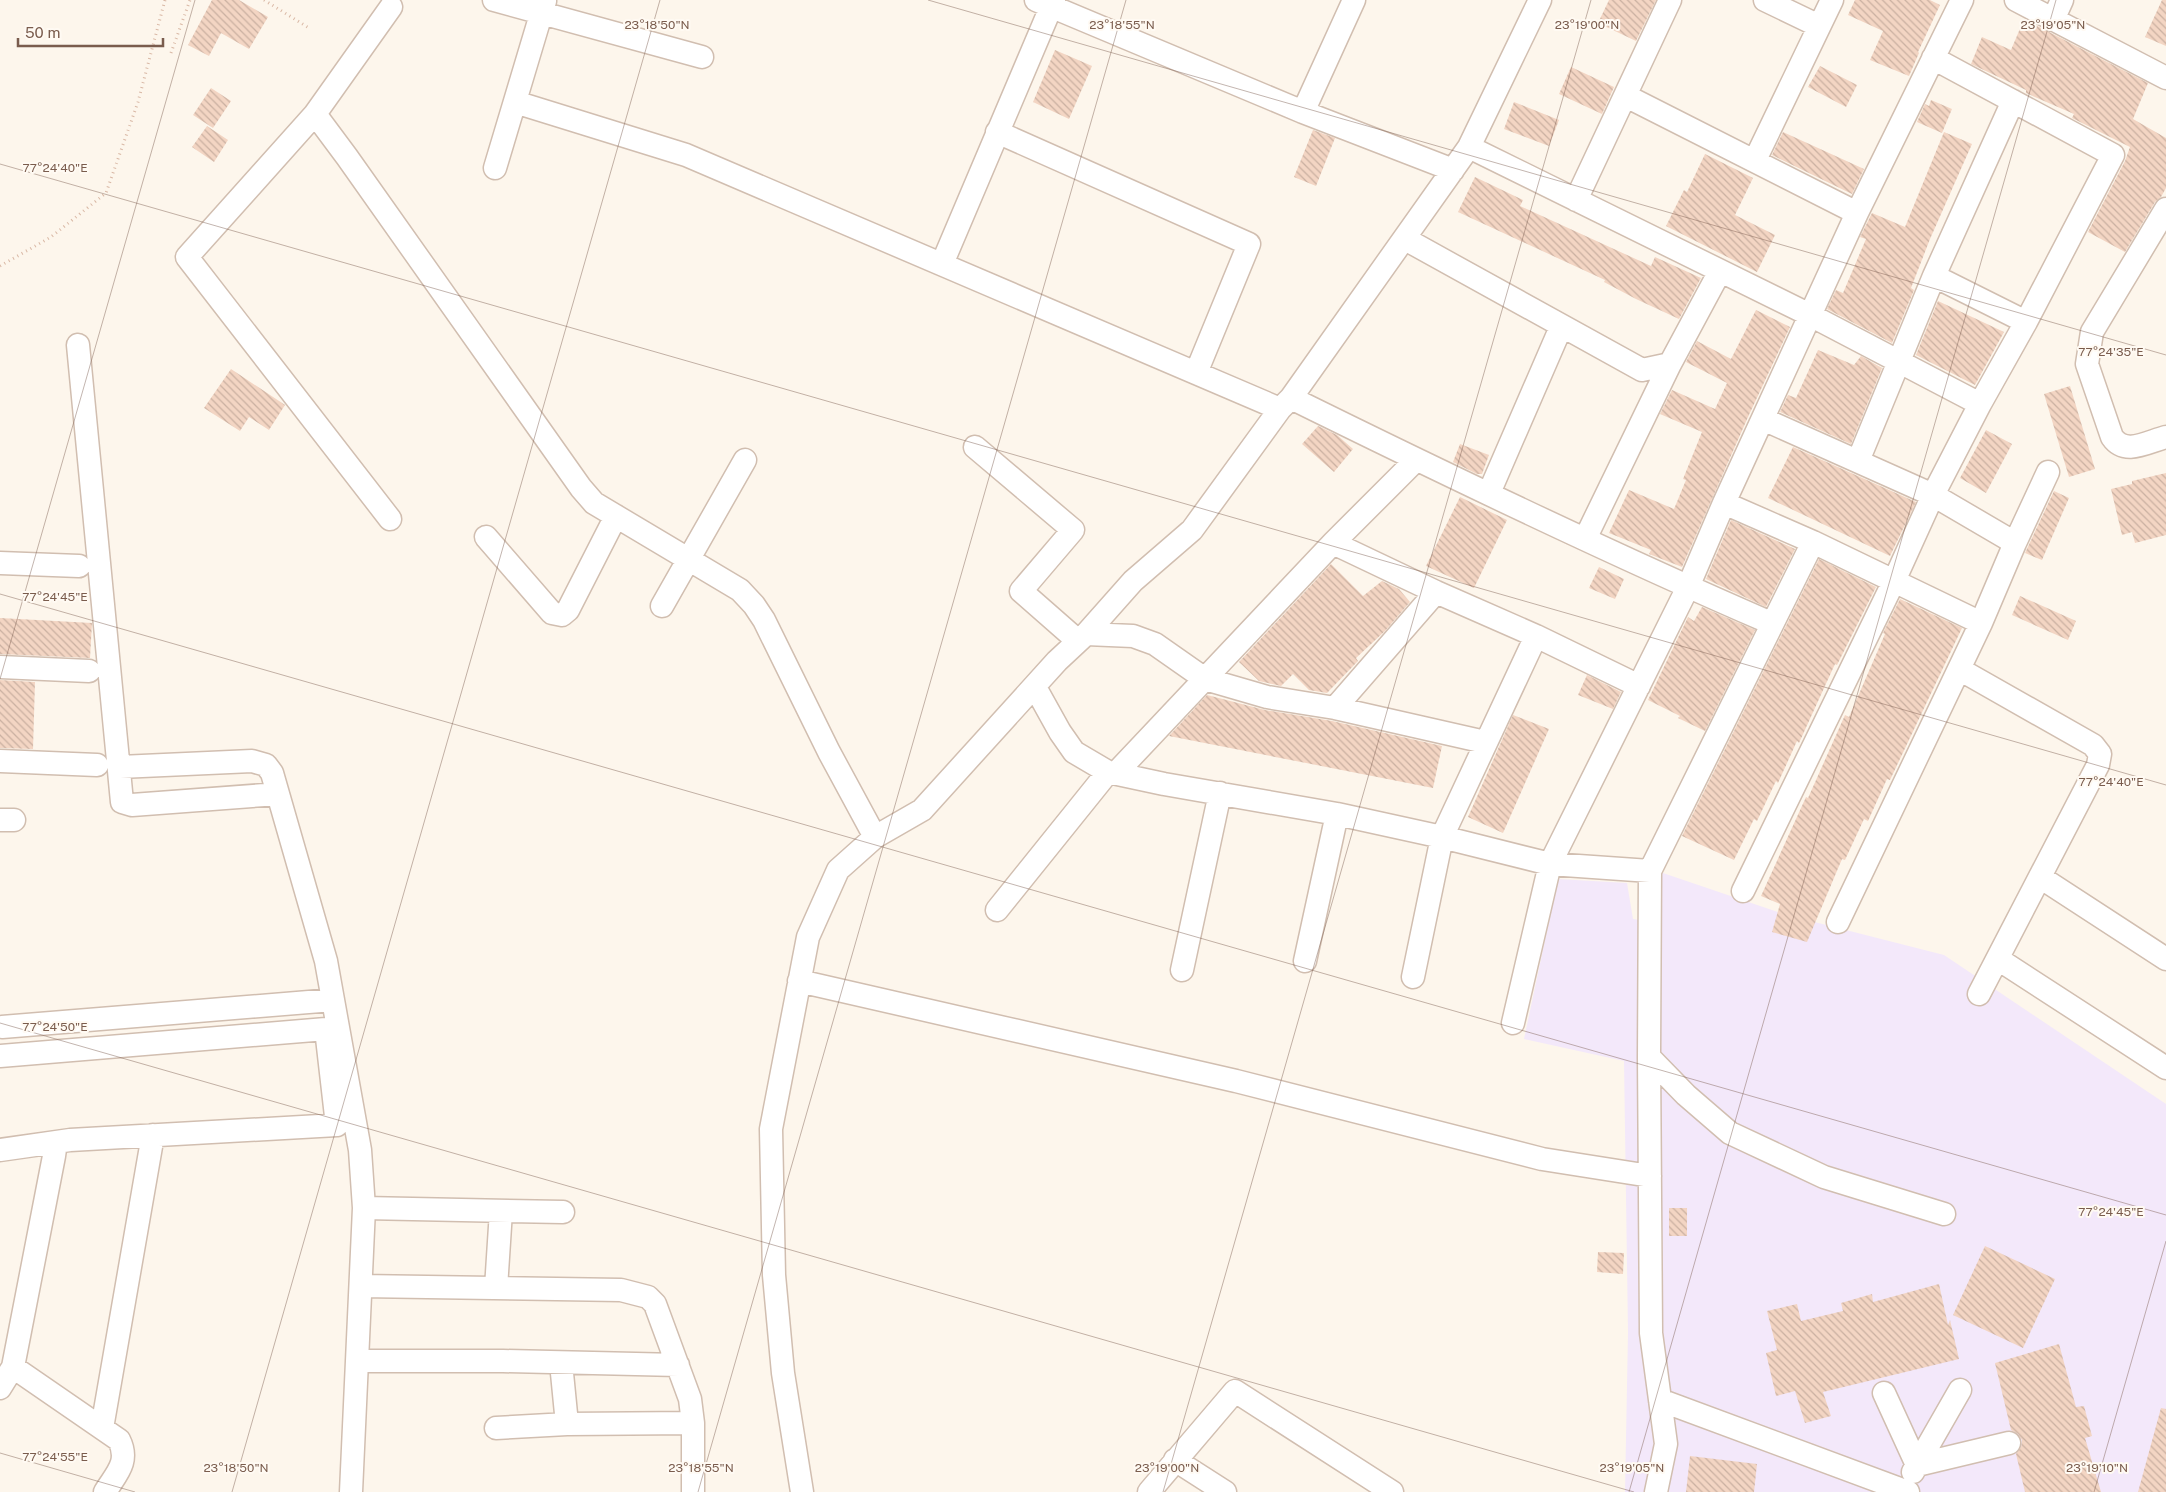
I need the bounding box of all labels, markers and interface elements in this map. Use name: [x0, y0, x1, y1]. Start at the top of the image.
scale bar: [18, 15, 162, 47]
text: 23°18'50"N: [624, 18, 690, 32]
text: 23°18'55"N: [1089, 18, 1155, 32]
text: 23°19'00"N: [1555, 18, 1619, 32]
text: 23°19'05"N: [2021, 18, 2085, 32]
text: 50 m: [25, 24, 60, 41]
text: 77°24'40"E: [22, 161, 88, 175]
text: 77°24'35"E: [2078, 345, 2144, 359]
text: 77°24'45"E: [22, 590, 88, 604]
text: 77°24'40"E: [2078, 775, 2144, 789]
text: 77°24'50"E: [22, 1020, 88, 1034]
text: 77°24'45"E: [2078, 1205, 2144, 1219]
text: 77°24'55"E: [22, 1450, 88, 1464]
text: 23°18'50"N: [203, 1461, 269, 1475]
text: 23°18'55"N: [668, 1461, 734, 1475]
text: 23°19'00"N: [1135, 1461, 1199, 1475]
text: 23°19'05"N: [1600, 1461, 1664, 1475]
text: 23°19'10"N: [2066, 1461, 2128, 1475]

